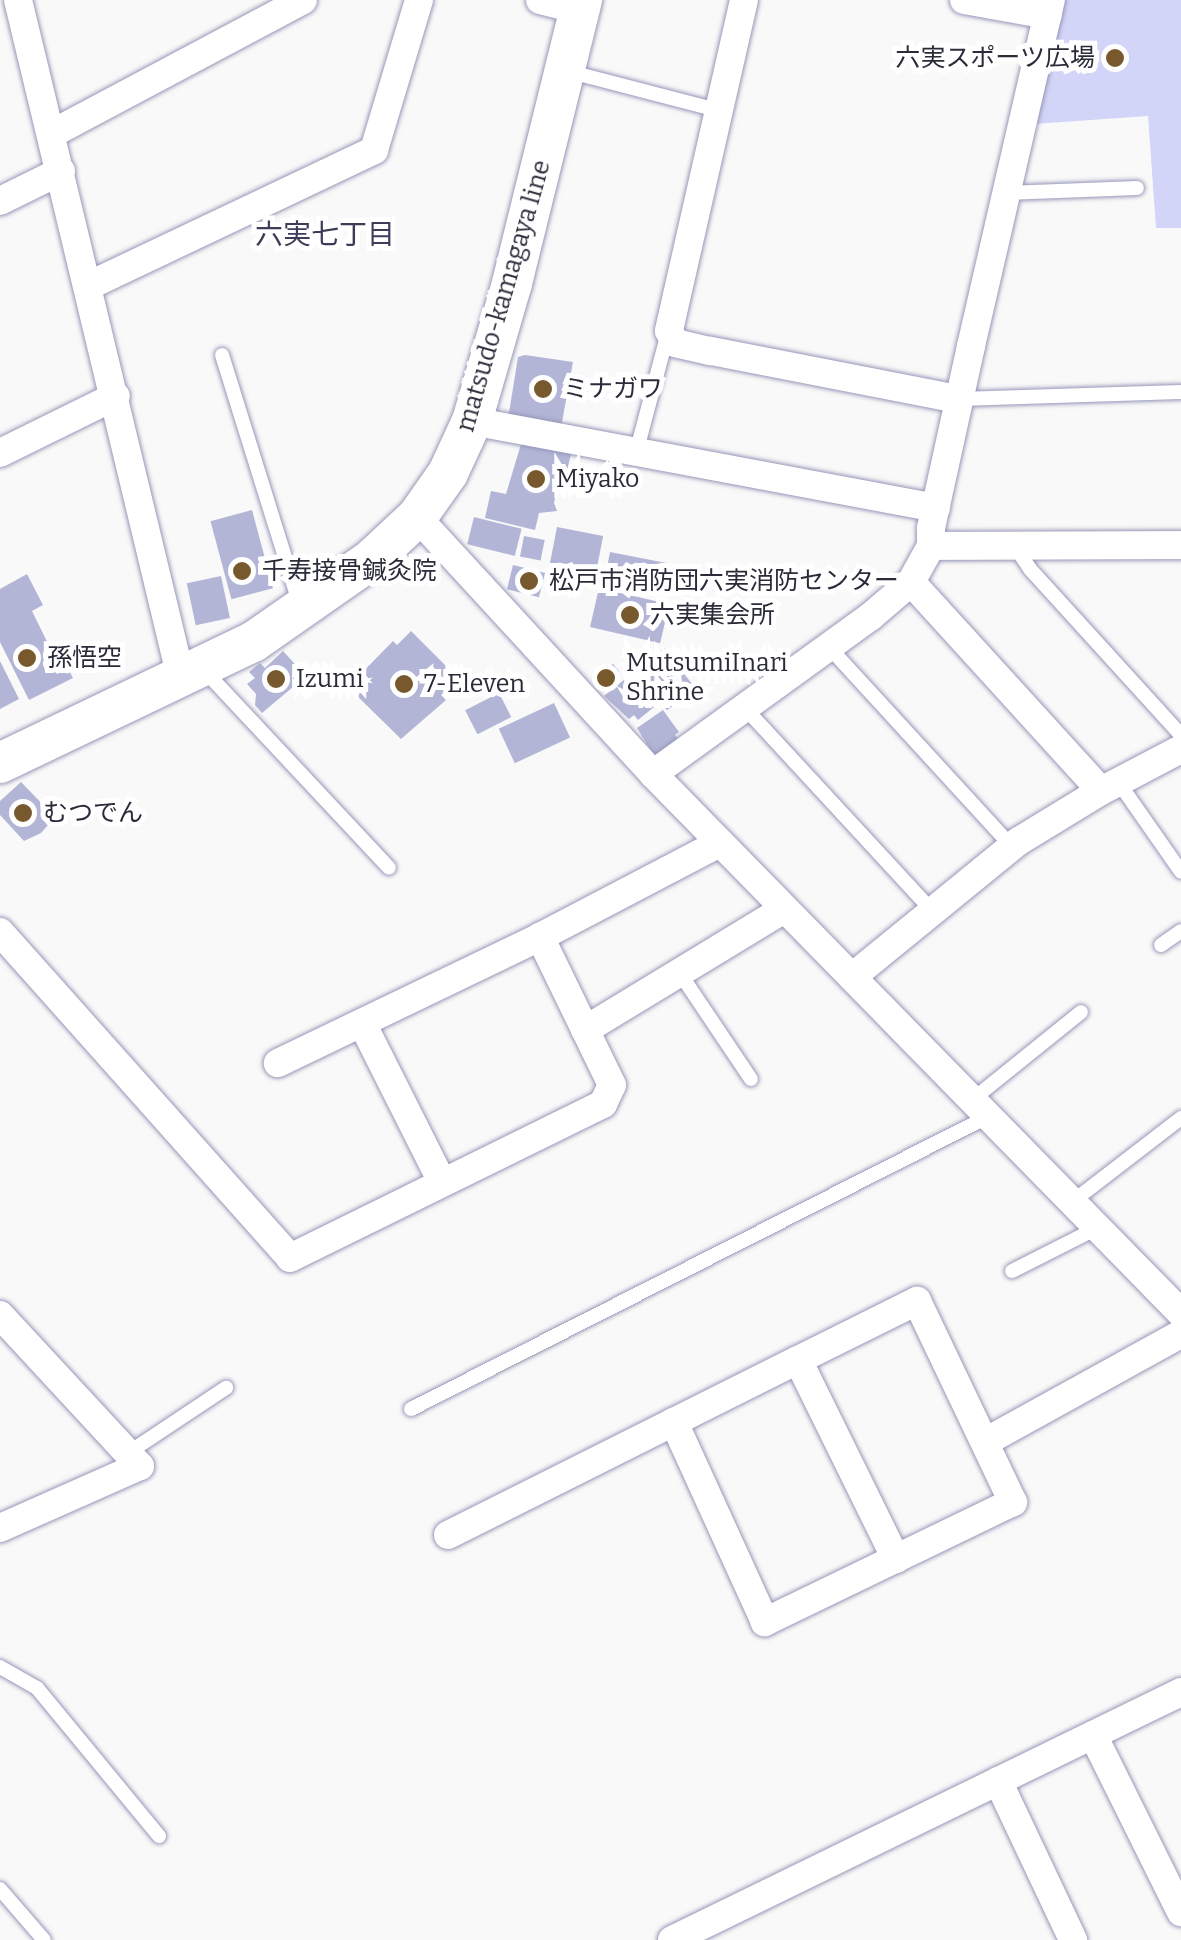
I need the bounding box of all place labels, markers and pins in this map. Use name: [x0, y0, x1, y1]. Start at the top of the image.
place label: 六実スポーツ広場: [895, 43, 1095, 73]
marker: 六実スポーツ広場: [1104, 47, 1126, 69]
place label: ミナガワ: [563, 374, 663, 404]
marker: ミナガワ: [532, 378, 554, 400]
place label: Miyako: [556, 464, 639, 494]
marker: Miyako: [525, 468, 547, 490]
place label: 千寿接骨鍼灸院: [262, 556, 437, 586]
marker: 千寿接骨鍼灸院: [231, 560, 253, 582]
place label: 松戸市消防団六実消防センター: [549, 566, 899, 596]
marker: 松戸市消防団六実消防センター: [518, 570, 540, 592]
place label: 六実集会所: [650, 600, 775, 630]
marker: 六実集会所: [619, 604, 641, 626]
place label: 孫悟空: [47, 643, 122, 673]
marker: 孫悟空: [16, 647, 38, 669]
place label: MutsumiInari Shrine: [626, 649, 788, 708]
place label: Izumi: [296, 664, 364, 694]
marker: MutsumiInari Shrine: [595, 667, 617, 689]
marker: Izumi: [265, 668, 287, 690]
place label: 7-Eleven: [424, 669, 525, 699]
marker: 7-Eleven: [393, 673, 415, 695]
place label: むつでん: [43, 798, 143, 828]
marker: むつでん: [12, 802, 34, 824]

